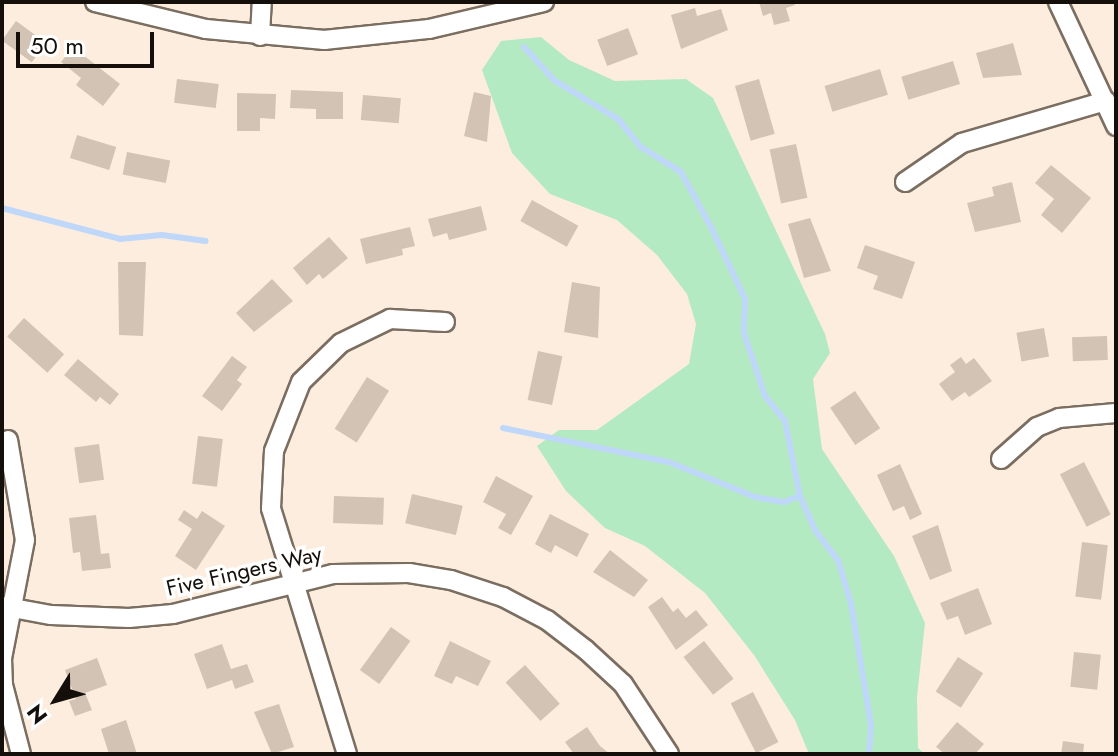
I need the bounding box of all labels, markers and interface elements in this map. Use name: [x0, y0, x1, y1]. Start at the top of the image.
scale bar: [20, 16, 158, 66]
text: 50 m: [30, 28, 84, 63]
street label: Five Fingers Way: [164, 540, 324, 602]
north arrow: [16, 660, 96, 740]
text: N: [19, 698, 55, 731]

